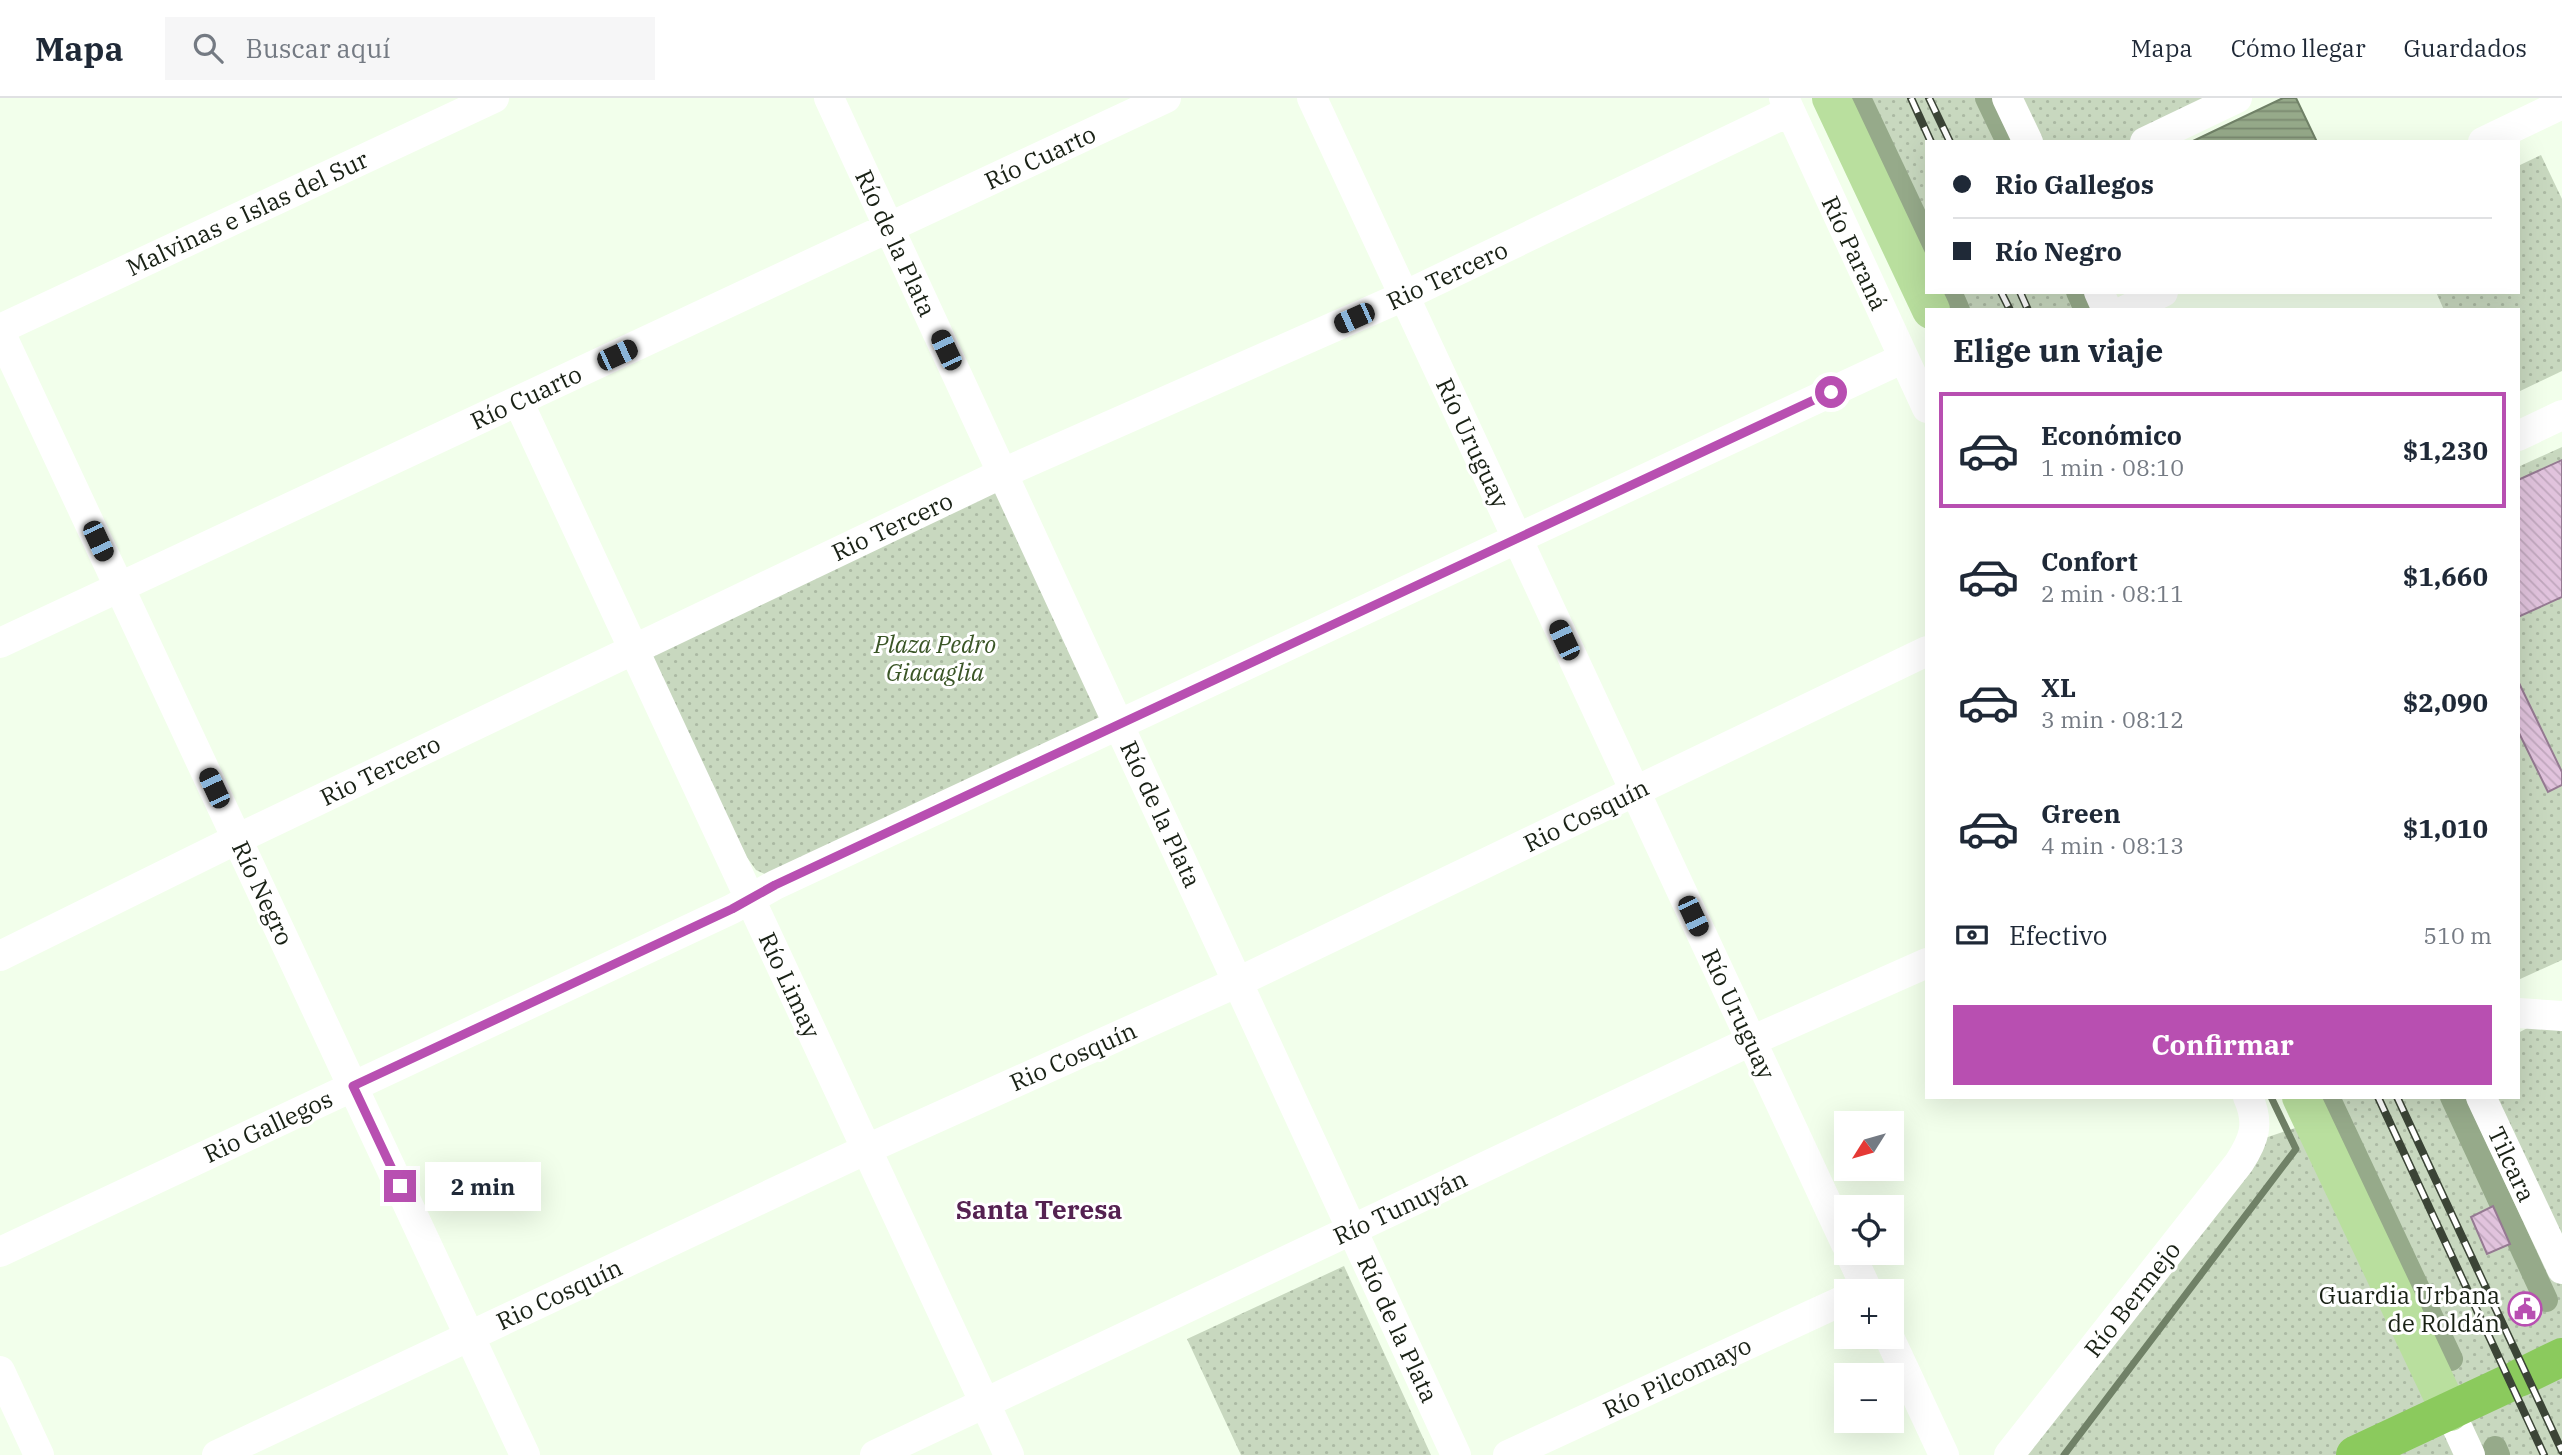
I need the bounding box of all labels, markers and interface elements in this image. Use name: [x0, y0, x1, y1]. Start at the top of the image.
search box: [165, 17, 655, 80]
text: Mapa: [35, 27, 123, 70]
icon: search: [189, 29, 227, 67]
text: Buscar aquí: [245, 31, 391, 65]
text: Mapa: [2131, 32, 2193, 64]
text: Cómo llegar: [2231, 32, 2366, 64]
text: Guardados: [2404, 32, 2527, 64]
street label: Río Cuarto: [979, 117, 1101, 197]
street label: Malvinas e Islas del Sur: [121, 143, 373, 283]
street label: Río de la Plata: [848, 164, 944, 322]
text: Rio Gallegos: [1995, 167, 2154, 201]
street label: Río Paraná: [1815, 191, 1895, 315]
street label: Rio Tercero: [1381, 233, 1513, 317]
text: Río Negro: [1995, 234, 2122, 268]
car: [1331, 300, 1378, 336]
car: [928, 327, 965, 373]
text: Elige un viaje: [1953, 329, 2163, 371]
car: [594, 337, 641, 373]
street label: Río Cuarto: [465, 357, 587, 437]
street label: Río Uruguay: [1429, 373, 1517, 513]
route start: [1815, 376, 1847, 408]
text: Económico: [2041, 418, 2182, 452]
icon: car: [1957, 419, 2020, 482]
text: $1,230: [2403, 433, 2488, 467]
text: 1 min · 08:10: [2041, 452, 2184, 482]
street label: Rio Tercero: [826, 484, 958, 568]
car: [80, 518, 117, 564]
text: Confort: [2041, 544, 2138, 578]
icon: car: [1957, 545, 2020, 608]
text: $1,660: [2403, 559, 2488, 593]
text: 2 min · 08:11: [2041, 578, 2184, 608]
car: [1546, 617, 1583, 663]
park label: Plaza Pedro Giacaglia: [873, 628, 996, 688]
text: XL: [2041, 670, 2076, 704]
icon: car: [1957, 671, 2020, 734]
text: $2,090: [2403, 685, 2488, 719]
text: 3 min · 08:12: [2041, 704, 2184, 734]
street label: Rio Tercero: [315, 727, 445, 813]
street label: Río de la Plata: [1113, 735, 1209, 893]
car: [196, 765, 233, 811]
street label: Rio Cosquín: [1518, 771, 1654, 859]
text: Green: [2041, 796, 2121, 830]
icon: car: [1957, 797, 2020, 860]
text: $1,010: [2403, 811, 2488, 845]
text: 4 min · 08:13: [2041, 830, 2184, 860]
street label: Río Negro: [225, 836, 301, 950]
car: [1675, 893, 1712, 939]
icon: cash: [1953, 916, 1991, 954]
text: Efectivo: [2009, 918, 2107, 952]
text: 510 m: [2423, 920, 2492, 950]
street label: Río Limay: [752, 927, 828, 1043]
street label: Río Uruguay: [1695, 944, 1783, 1084]
button: Confirmar: [1953, 1005, 2492, 1085]
street label: Rio Cosquín: [1005, 1014, 1141, 1098]
street label: Rio Gallegos: [198, 1082, 338, 1170]
north arrow: [1834, 1111, 1904, 1181]
map controls: [1834, 1111, 1904, 1433]
street label: Tilcara: [2481, 1121, 2543, 1207]
callout: 2 min: [424, 1162, 540, 1210]
street label: Río Tunuyán: [1328, 1162, 1472, 1252]
route end: [384, 1170, 416, 1202]
text: 2 min: [451, 1171, 515, 1201]
district label: Santa Teresa: [956, 1192, 1122, 1226]
button: locate: [1834, 1195, 1904, 1265]
street label: Río Bermejo: [2077, 1234, 2187, 1364]
street label: Río de la Plata: [1350, 1250, 1446, 1408]
street label: Rio Cosquín: [491, 1251, 627, 1337]
button: +: [1834, 1279, 1904, 1349]
place label: Guardia Urbana de Roldán: [2319, 1279, 2500, 1339]
public building icon: Guardia Urbana de Roldán: [2506, 1290, 2544, 1328]
street label: Río Pilcomayo: [1598, 1329, 1756, 1425]
button: −: [1834, 1363, 1904, 1433]

